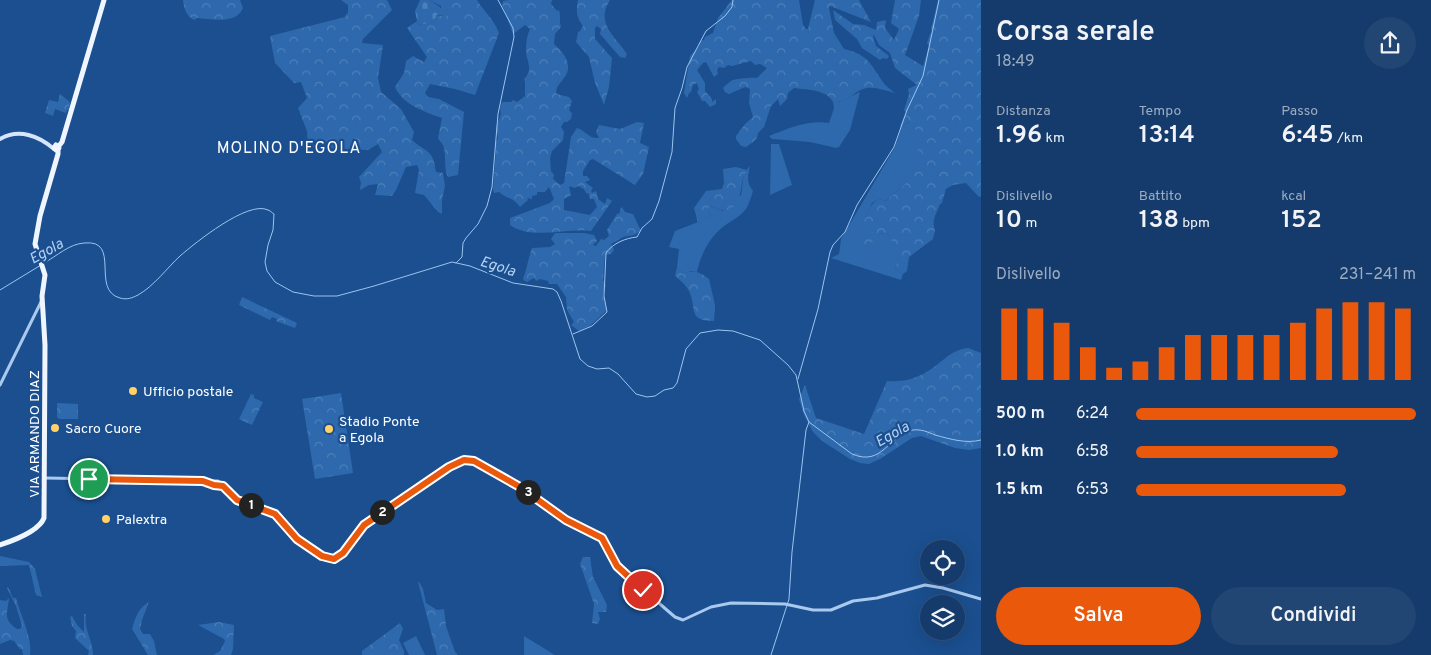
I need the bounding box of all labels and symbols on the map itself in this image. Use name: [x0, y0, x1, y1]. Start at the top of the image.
district label: MOLINO D'EGOLA: [217, 139, 361, 159]
water label: Egola: [26, 235, 67, 269]
water label: Egola: [477, 253, 518, 282]
street label: VIA ARMANDO DIAZ: [27, 370, 44, 498]
place label: Ufficio postale: [143, 384, 233, 401]
marker: Ufficio postale: [127, 385, 139, 397]
place label: Stadio Ponte a Egola: [339, 414, 419, 447]
water label: Egola: [872, 418, 913, 453]
place label: Sacro Cuore: [65, 421, 141, 438]
marker: Sacro Cuore: [49, 422, 61, 434]
marker: Stadio Ponte a Egola: [323, 423, 335, 435]
pin: [68, 458, 110, 500]
pin: 3: [516, 480, 540, 504]
pin: 1: [238, 492, 264, 518]
pin: 2: [370, 500, 394, 524]
place label: Palextra: [116, 512, 167, 529]
marker: Palextra: [100, 513, 112, 525]
pin: [622, 569, 664, 611]

